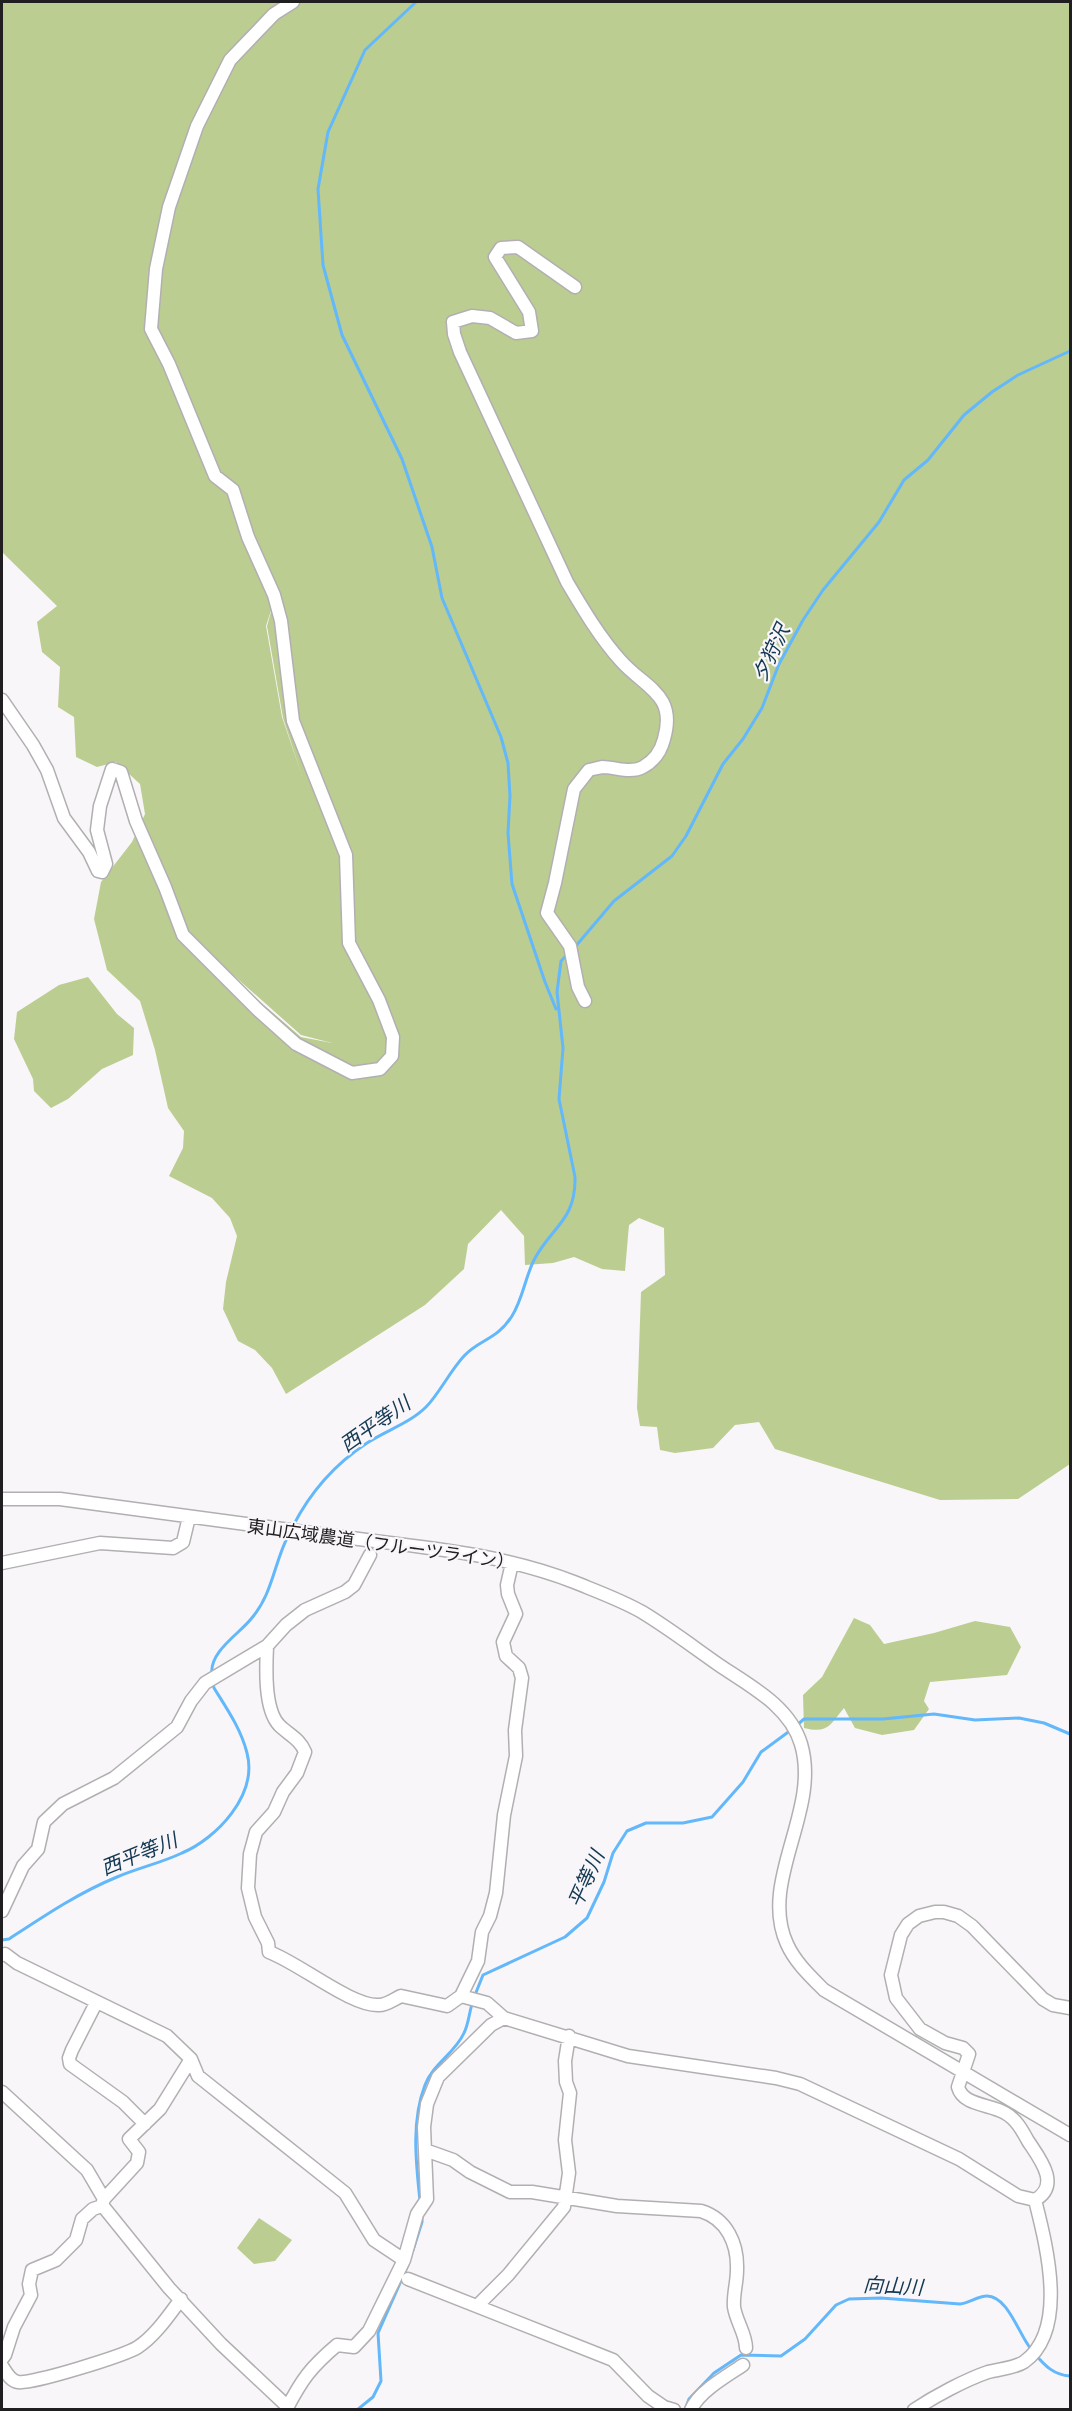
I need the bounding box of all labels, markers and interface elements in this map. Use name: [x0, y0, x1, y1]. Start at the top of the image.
water label: 夕狩沢: [747, 618, 797, 686]
water label: 西平等川: [335, 1389, 417, 1458]
street label: 東山広域農道（フルーツライン）: [246, 1514, 516, 1574]
water label: 西平等川: [97, 1826, 183, 1881]
water label: 平等川: [562, 1844, 611, 1912]
water label: 向山川: [862, 2271, 926, 2301]

